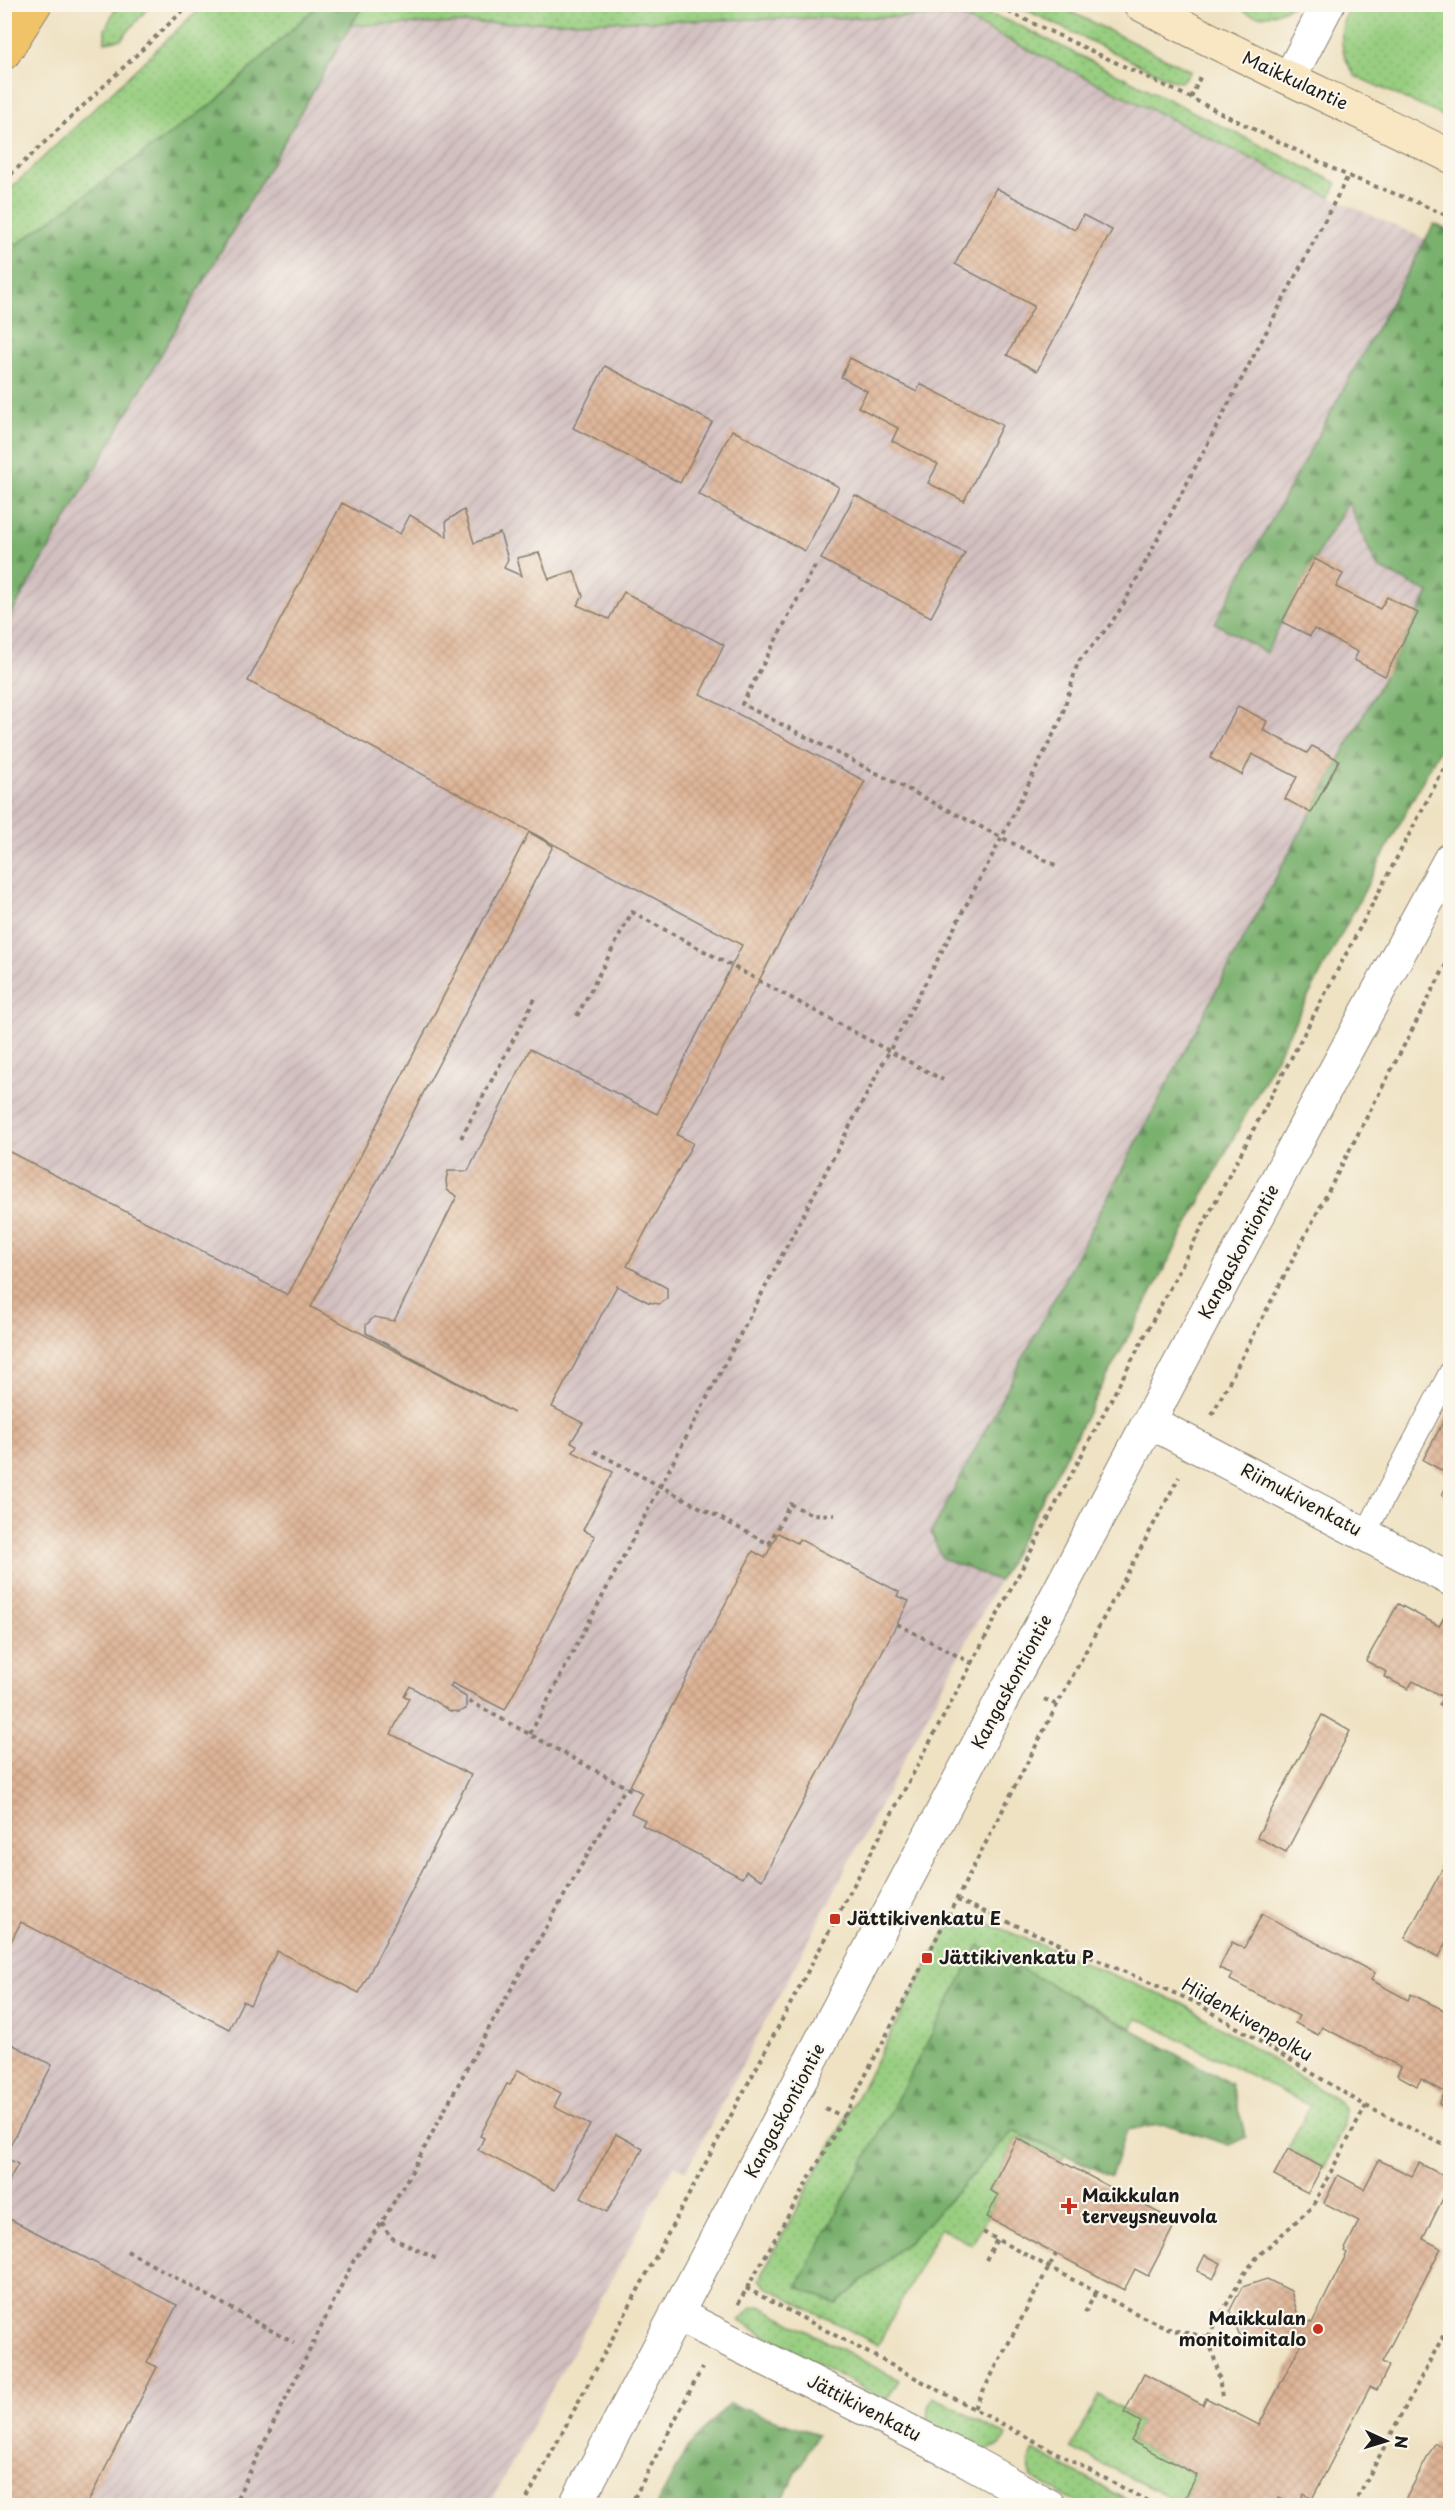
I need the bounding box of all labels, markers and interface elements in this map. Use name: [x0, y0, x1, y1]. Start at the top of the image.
street label: Maikkulantie: [1238, 43, 1353, 116]
street label: Kangaskontiontie: [1191, 1179, 1285, 1323]
street label: Riimukivenkatu: [1236, 1455, 1367, 1542]
street label: Kangaskontiontie: [964, 1609, 1058, 1753]
place label: Jättikivenkatu E: [847, 1904, 1001, 1931]
marker: Jättikivenkatu E: [828, 1912, 842, 1926]
place label: Jättikivenkatu P: [939, 1943, 1094, 1970]
marker: Jättikivenkatu P: [920, 1951, 934, 1965]
street label: Hiidenkivenpolku: [1177, 1970, 1318, 2067]
street label: Kangaskontiontie: [737, 2038, 831, 2182]
place label: Maikkulan terveysneuvola: [1082, 2181, 1217, 2229]
marker: Maikkulan terveysneuvola: [1060, 2197, 1078, 2215]
place label: Maikkulan monitoimitalo: [1179, 2304, 1306, 2352]
marker: Maikkulan monitoimitalo: [1311, 2322, 1325, 2336]
street label: Jättikivenkatu: [803, 2366, 926, 2447]
north arrow: [1356, 2411, 1416, 2471]
text: N: [1390, 2435, 1414, 2449]

